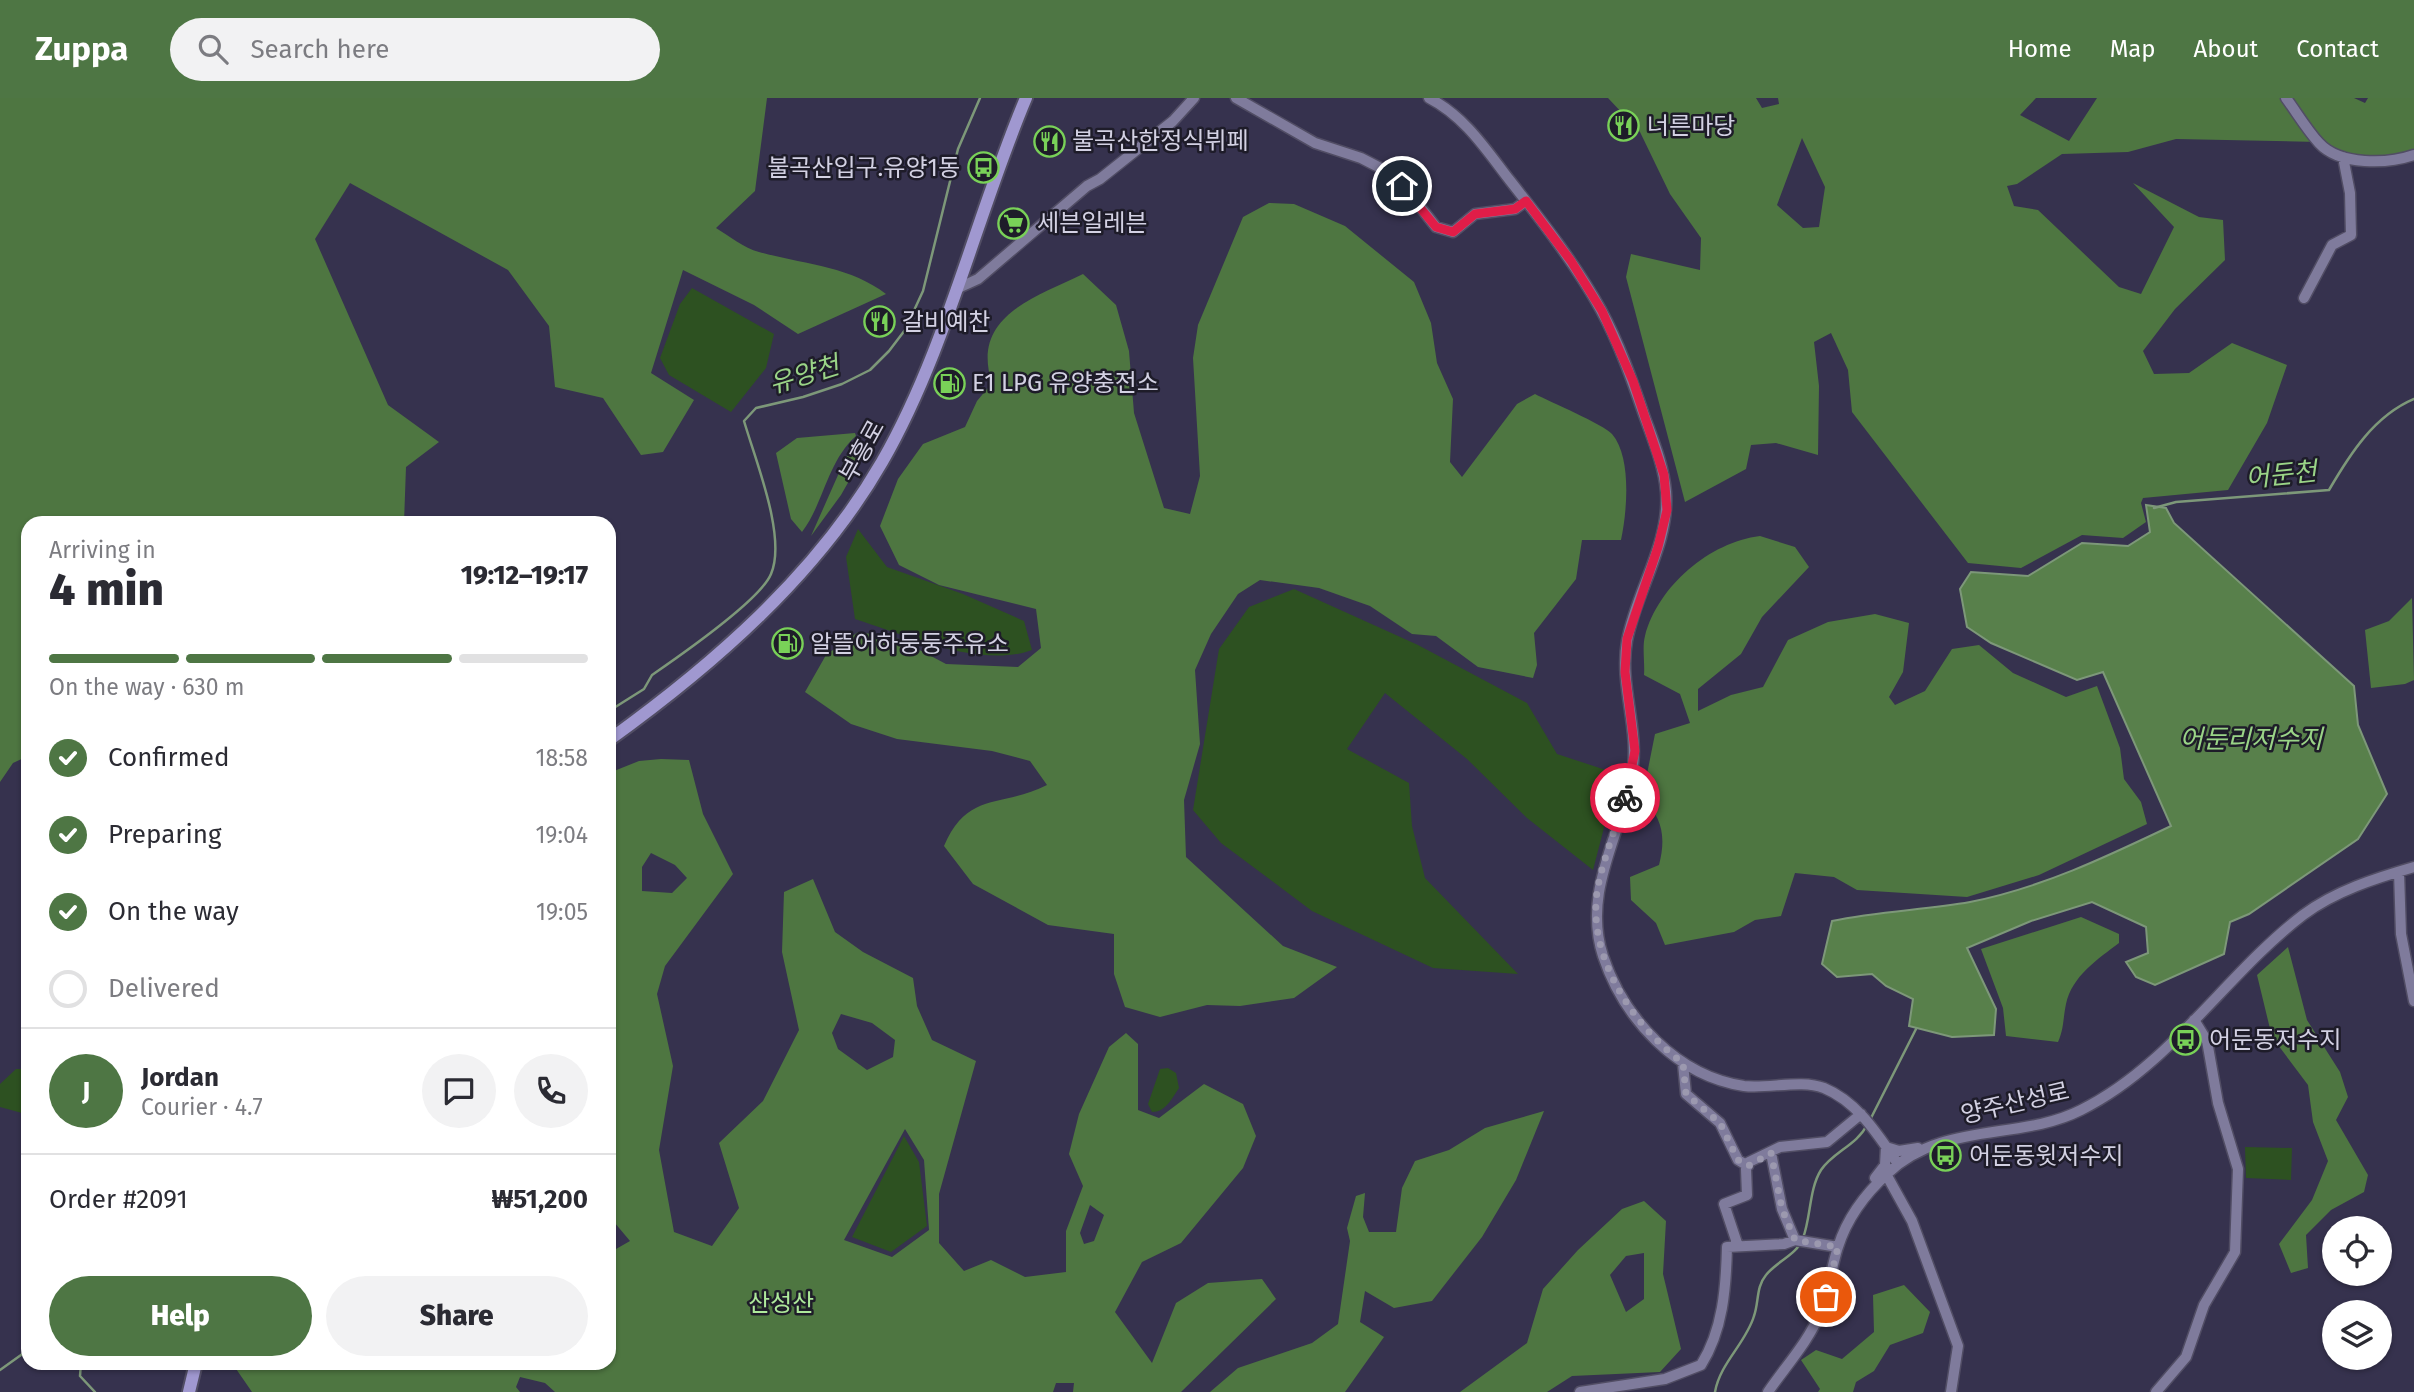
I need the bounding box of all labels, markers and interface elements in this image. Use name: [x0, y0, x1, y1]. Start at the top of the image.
search box: [170, 18, 660, 81]
text: Zuppa: [35, 29, 128, 69]
icon: search: [194, 30, 232, 68]
text: Search here: [250, 34, 389, 65]
text: Home: [2008, 35, 2072, 63]
text: Map: [2110, 35, 2156, 63]
text: About: [2194, 35, 2258, 63]
text: Contact: [2296, 35, 2379, 63]
restaurant icon: 너른마당: [1607, 109, 1641, 143]
place label: 너른마당: [1647, 112, 1735, 140]
restaurant icon: 불곡산한정식뷔페: [1032, 124, 1066, 158]
place label: 불곡산한정식뷔페: [1072, 127, 1249, 155]
bus stop icon: 불곡산입구.유양1동: [966, 151, 1000, 185]
place label: 불곡산입구.유양1동: [767, 154, 960, 182]
pin: [1372, 156, 1432, 216]
icon: home: [1383, 167, 1421, 205]
supermarket icon: 세븐일레븐: [997, 206, 1031, 240]
place label: 세븐일레븐: [1037, 209, 1147, 237]
restaurant icon: 갈비예찬: [862, 305, 896, 339]
place label: 갈비예찬: [902, 308, 990, 336]
water label: 유양천: [765, 349, 846, 400]
fuel station icon: E1 LPG 유양충전소: [932, 366, 966, 400]
place label: E1 LPG 유양충전소: [972, 369, 1159, 397]
street label: 부흥로: [834, 415, 890, 487]
water label: 어둔천: [2244, 456, 2321, 494]
text: Arriving in: [49, 536, 156, 564]
text: 19:12–19:17: [461, 560, 588, 591]
text: 4 min: [49, 562, 164, 617]
fuel station icon: 알뜰어하둥둥주유소: [770, 627, 804, 661]
place label: 알뜰어하둥둥주유소: [810, 630, 1009, 658]
text: On the way · 630 m: [49, 673, 244, 701]
water label: 어둔리저수지: [2179, 724, 2325, 755]
icon: check: [49, 739, 87, 777]
text: Confirmed: [108, 742, 229, 773]
text: 18:58: [536, 744, 588, 772]
courier: [1590, 763, 1660, 833]
icon: bike: [1606, 779, 1644, 817]
icon: check: [49, 816, 87, 854]
text: Preparing: [108, 819, 221, 850]
text: 19:04: [535, 821, 588, 849]
icon: check: [49, 893, 87, 931]
text: On the way: [108, 896, 239, 927]
text: 19:05: [536, 898, 588, 926]
text: Delivered: [108, 973, 220, 1004]
bus stop icon: 어둔동저수지: [2169, 1023, 2203, 1057]
place label: 어둔동저수지: [2209, 1026, 2341, 1054]
button: chat: [422, 1054, 496, 1128]
button: phone: [514, 1054, 588, 1128]
text: Jordan: [141, 1062, 219, 1093]
text: J: [82, 1076, 90, 1107]
street label: 양주산성로: [1958, 1077, 2072, 1129]
text: Courier · 4.7: [141, 1093, 263, 1121]
bus stop icon: 어둔동윗저수지: [1929, 1139, 1963, 1173]
place label: 어둔동윗저수지: [1969, 1142, 2124, 1170]
text: Order #2091: [49, 1184, 188, 1215]
text: ₩51,200: [491, 1184, 588, 1215]
map controls: [2322, 1216, 2392, 1370]
button: locate: [2322, 1216, 2392, 1286]
pin: [1796, 1267, 1856, 1327]
button: Help: [49, 1276, 312, 1356]
button: Share: [326, 1276, 588, 1356]
icon: bag: [1807, 1278, 1845, 1316]
park label: 산성산: [748, 1289, 814, 1317]
button: layers: [2322, 1300, 2392, 1370]

